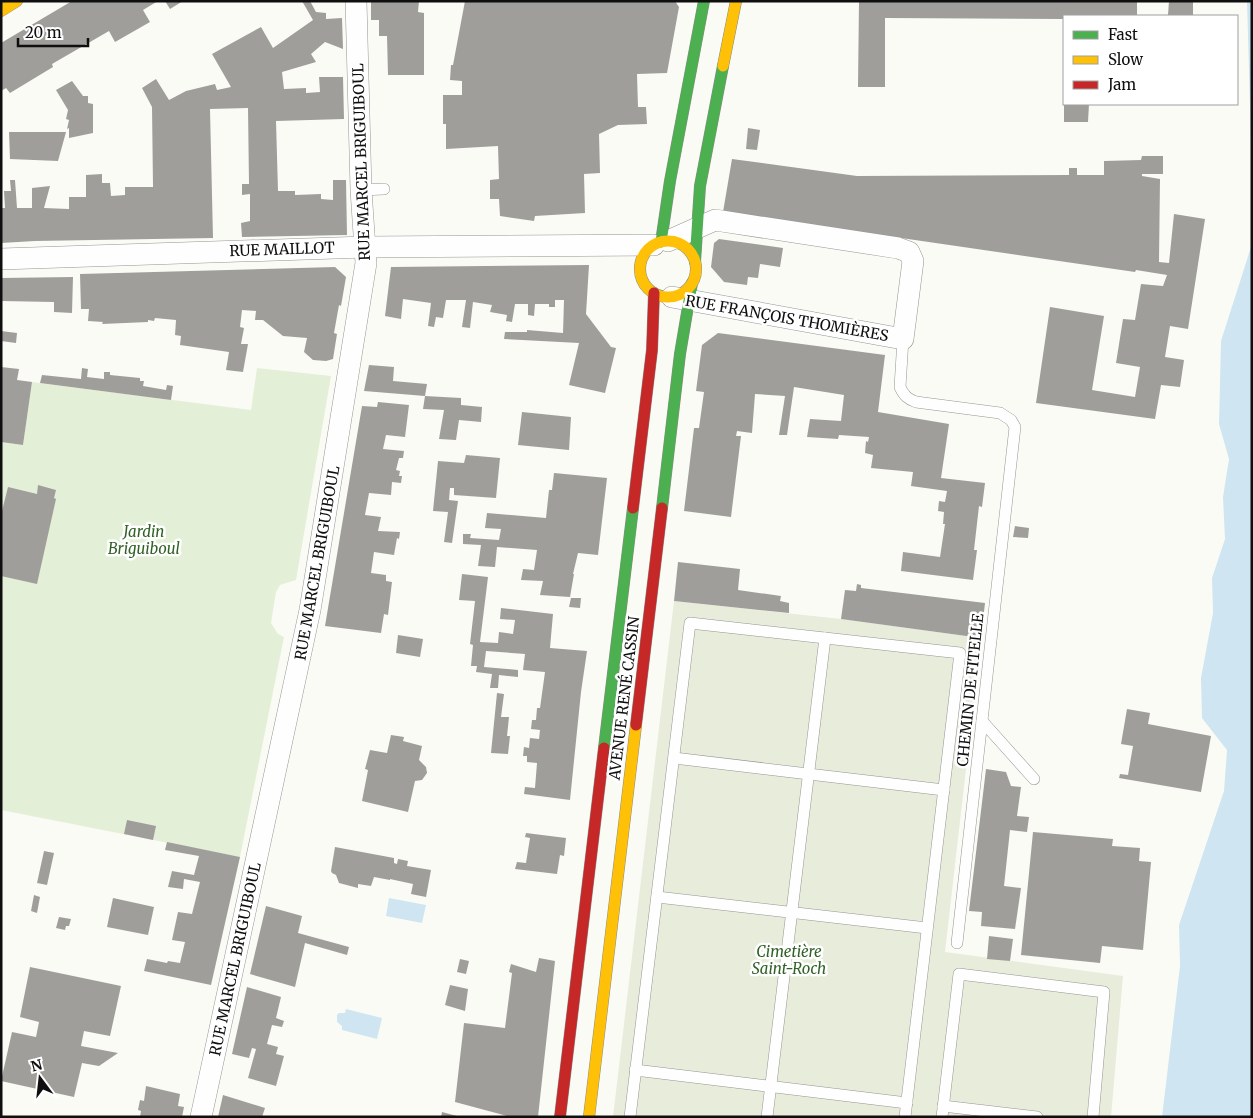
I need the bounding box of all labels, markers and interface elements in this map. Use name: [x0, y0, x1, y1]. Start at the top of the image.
scale bar: [18, 15, 88, 47]
legend: [1063, 15, 1238, 105]
text: 20 m: [25, 23, 62, 42]
text: Fast: [1108, 25, 1138, 44]
text: Slow: [1108, 50, 1143, 69]
street label: RUE MARCEL BRIGUIBOUL: [348, 62, 374, 261]
text: Jam: [1107, 75, 1136, 94]
street label: RUE MAILLOT: [229, 238, 336, 260]
street label: RUE FRANÇOIS THOMIÈRES: [684, 290, 890, 345]
street label: RUE MARCEL BRIGUIBOUL: [291, 464, 344, 662]
park label: Jardin Briguiboul: [108, 522, 180, 558]
street label: CHEMIN DE FITELLE: [953, 612, 988, 767]
street label: AVENUE RENÉ CASSIN: [603, 615, 644, 782]
street label: RUE MARCEL BRIGUIBOUL: [205, 860, 265, 1057]
park label: Cimetière Saint-Roch: [752, 942, 826, 978]
north arrow: [15, 1053, 65, 1103]
text: N: [29, 1055, 44, 1076]

